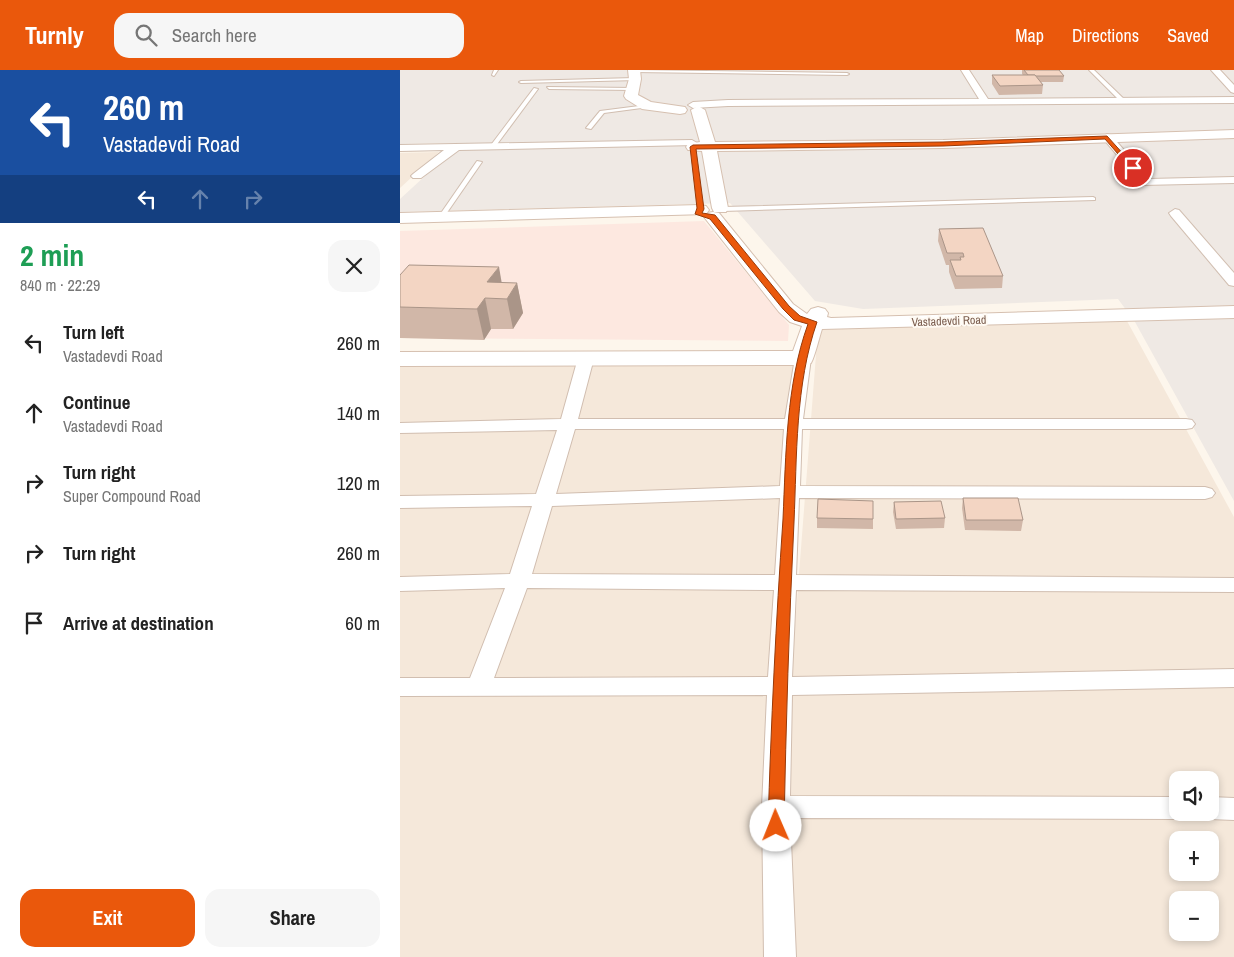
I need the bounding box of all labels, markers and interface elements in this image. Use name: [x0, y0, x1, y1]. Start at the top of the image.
search box: [114, 13, 464, 58]
text: Turnly: [25, 19, 84, 51]
icon: search: [132, 21, 160, 49]
text: Search here: [172, 22, 257, 48]
text: Map: [1015, 23, 1044, 48]
text: Directions: [1072, 23, 1139, 48]
text: Saved: [1167, 23, 1209, 48]
text: 260 m: [103, 84, 184, 131]
icon: left: [20, 90, 85, 155]
text: Vastadevdi Road: [103, 129, 240, 159]
pin: [1112, 147, 1154, 189]
icon: arrive: [1119, 154, 1147, 182]
icon: left: [133, 185, 161, 213]
icon: ahead: [186, 185, 214, 213]
icon: right: [239, 185, 267, 213]
text: 2 min: [20, 235, 84, 275]
button: close: [328, 240, 380, 292]
text: 840 m · 22:29: [20, 274, 100, 296]
street label: Vastadevdi Road: [911, 312, 987, 330]
text: Turn left: [63, 319, 124, 345]
icon: left: [20, 329, 48, 357]
text: 260 m: [337, 330, 380, 356]
text: Vastadevdi Road: [63, 345, 163, 367]
text: Continue: [63, 389, 131, 415]
icon: ahead: [20, 399, 48, 427]
text: 140 m: [337, 400, 380, 426]
text: Vastadevdi Road: [63, 415, 163, 437]
text: Turn right: [63, 459, 135, 485]
icon: right: [20, 469, 48, 497]
text: 120 m: [337, 470, 380, 496]
text: Super Compound Road: [63, 485, 201, 507]
icon: right: [20, 539, 48, 567]
text: Turn right: [63, 540, 135, 566]
text: 260 m: [337, 540, 380, 566]
icon: arrive: [20, 609, 48, 637]
text: Arrive at destination: [63, 610, 214, 636]
text: 60 m: [345, 610, 380, 636]
map controls: [1169, 771, 1219, 941]
button: sound: [1169, 771, 1219, 821]
position arrow: [749, 799, 801, 851]
button: +: [1169, 831, 1219, 881]
button: Exit: [20, 889, 195, 947]
button: Share: [205, 889, 380, 947]
button: −: [1169, 891, 1219, 941]

